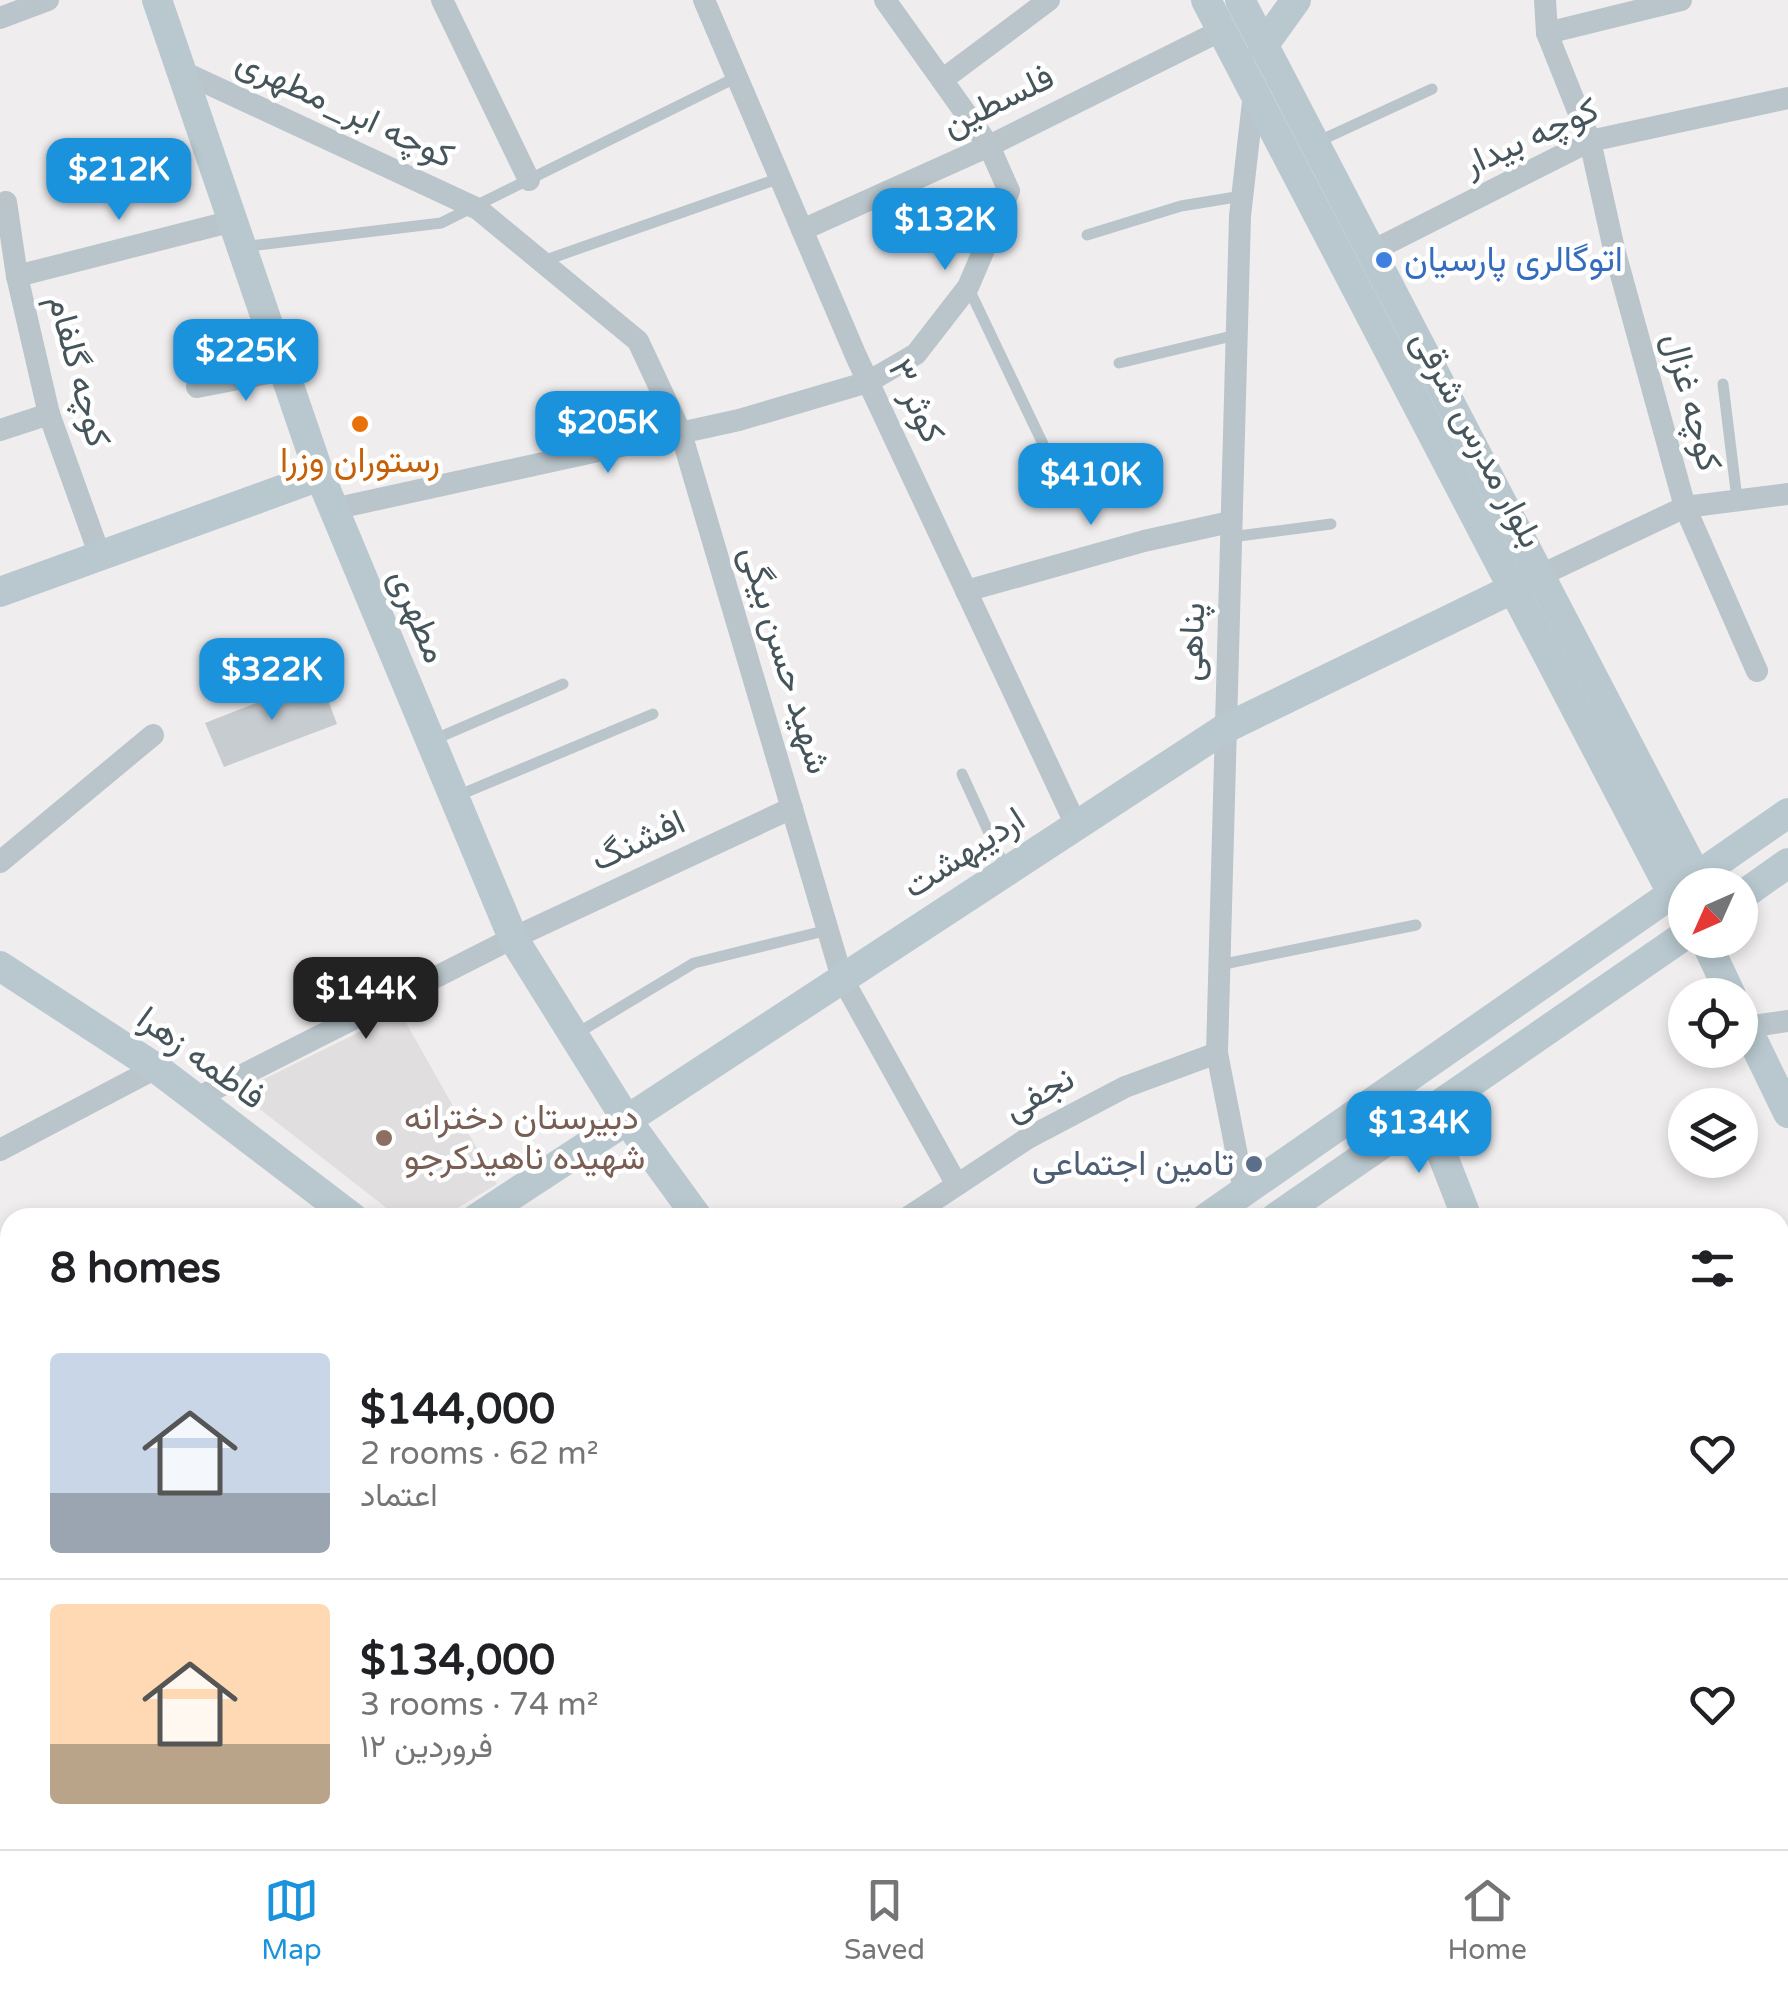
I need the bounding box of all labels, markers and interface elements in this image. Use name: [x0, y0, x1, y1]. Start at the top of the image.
street label: کوچه ابر_مطهری: [229, 40, 460, 179]
street label: فلسطین: [935, 56, 1061, 146]
street label: کوچه بیدار: [1456, 89, 1606, 188]
pin: $212K: [49, 138, 189, 223]
text: $212K: [68, 151, 170, 189]
pin: $132K: [875, 188, 1015, 273]
text: $132K: [894, 201, 996, 239]
place label: اتوگالری پارسیان: [1404, 239, 1623, 283]
marker: اتوگالری پارسیان: [1373, 249, 1395, 271]
street label: کوچه گلفام: [37, 290, 119, 452]
pin: $225K: [176, 319, 316, 404]
street label: بلوار مدرس شرقی: [1402, 323, 1552, 555]
street label: کوچه غزال: [1651, 328, 1731, 476]
text: $225K: [195, 332, 297, 370]
street label: کوثر ۳: [878, 352, 954, 450]
pin: $205K: [538, 391, 678, 476]
text: $205K: [557, 404, 659, 442]
marker: رستوران وزرا: [349, 413, 371, 435]
place label: رستوران وزرا: [280, 440, 440, 482]
pin: $410K: [1021, 443, 1161, 528]
text: $410K: [1040, 456, 1142, 494]
street label: شهید حسن بیگی: [730, 541, 840, 779]
street label: مطهری: [380, 563, 456, 669]
street label: پناهی: [1170, 602, 1216, 682]
pin: $322K: [202, 638, 342, 723]
text: $322K: [221, 651, 323, 689]
street label: اردیبهشت: [895, 798, 1033, 908]
street label: افشنگ: [585, 801, 691, 881]
north arrow: [1668, 868, 1758, 958]
map controls: [1668, 868, 1758, 1178]
pin: $144K: [296, 957, 436, 1042]
text: $144K: [315, 970, 417, 1008]
button: locate: [1668, 978, 1758, 1068]
street label: فاطمه زهرا: [129, 997, 273, 1119]
street label: نجفی: [996, 1058, 1082, 1130]
button: layers: [1668, 1088, 1758, 1178]
pin: $134K: [1349, 1091, 1489, 1176]
place label: دبیرستان دخترانه شهیده ناهیدکرجو: [404, 1097, 645, 1179]
text: $134K: [1368, 1104, 1470, 1142]
marker: دبیرستان دخترانه شهیده ناهیدکرجو: [373, 1127, 395, 1149]
place label: تامین اجتماعی: [1032, 1143, 1234, 1185]
marker: تامین اجتماعی: [1243, 1153, 1265, 1175]
icon: filters: [1685, 1241, 1740, 1296]
text: 8 homes: [50, 1243, 221, 1294]
text: $144,000: [360, 1384, 555, 1435]
icon: home: [130, 1393, 250, 1513]
icon: heart: [1685, 1426, 1740, 1481]
text: 2 rooms · 62 m²: [360, 1435, 599, 1473]
text: اعتماد: [360, 1477, 438, 1515]
text: $134,000: [360, 1635, 555, 1686]
icon: home: [130, 1644, 250, 1764]
icon: heart: [1685, 1677, 1740, 1732]
text: 3 rooms · 74 m²: [360, 1686, 599, 1724]
text: ۱۲ فروردین: [360, 1728, 493, 1766]
tab: Map: [261, 1873, 322, 1967]
tab: Saved: [844, 1873, 925, 1967]
tab: Home: [1447, 1873, 1527, 1967]

